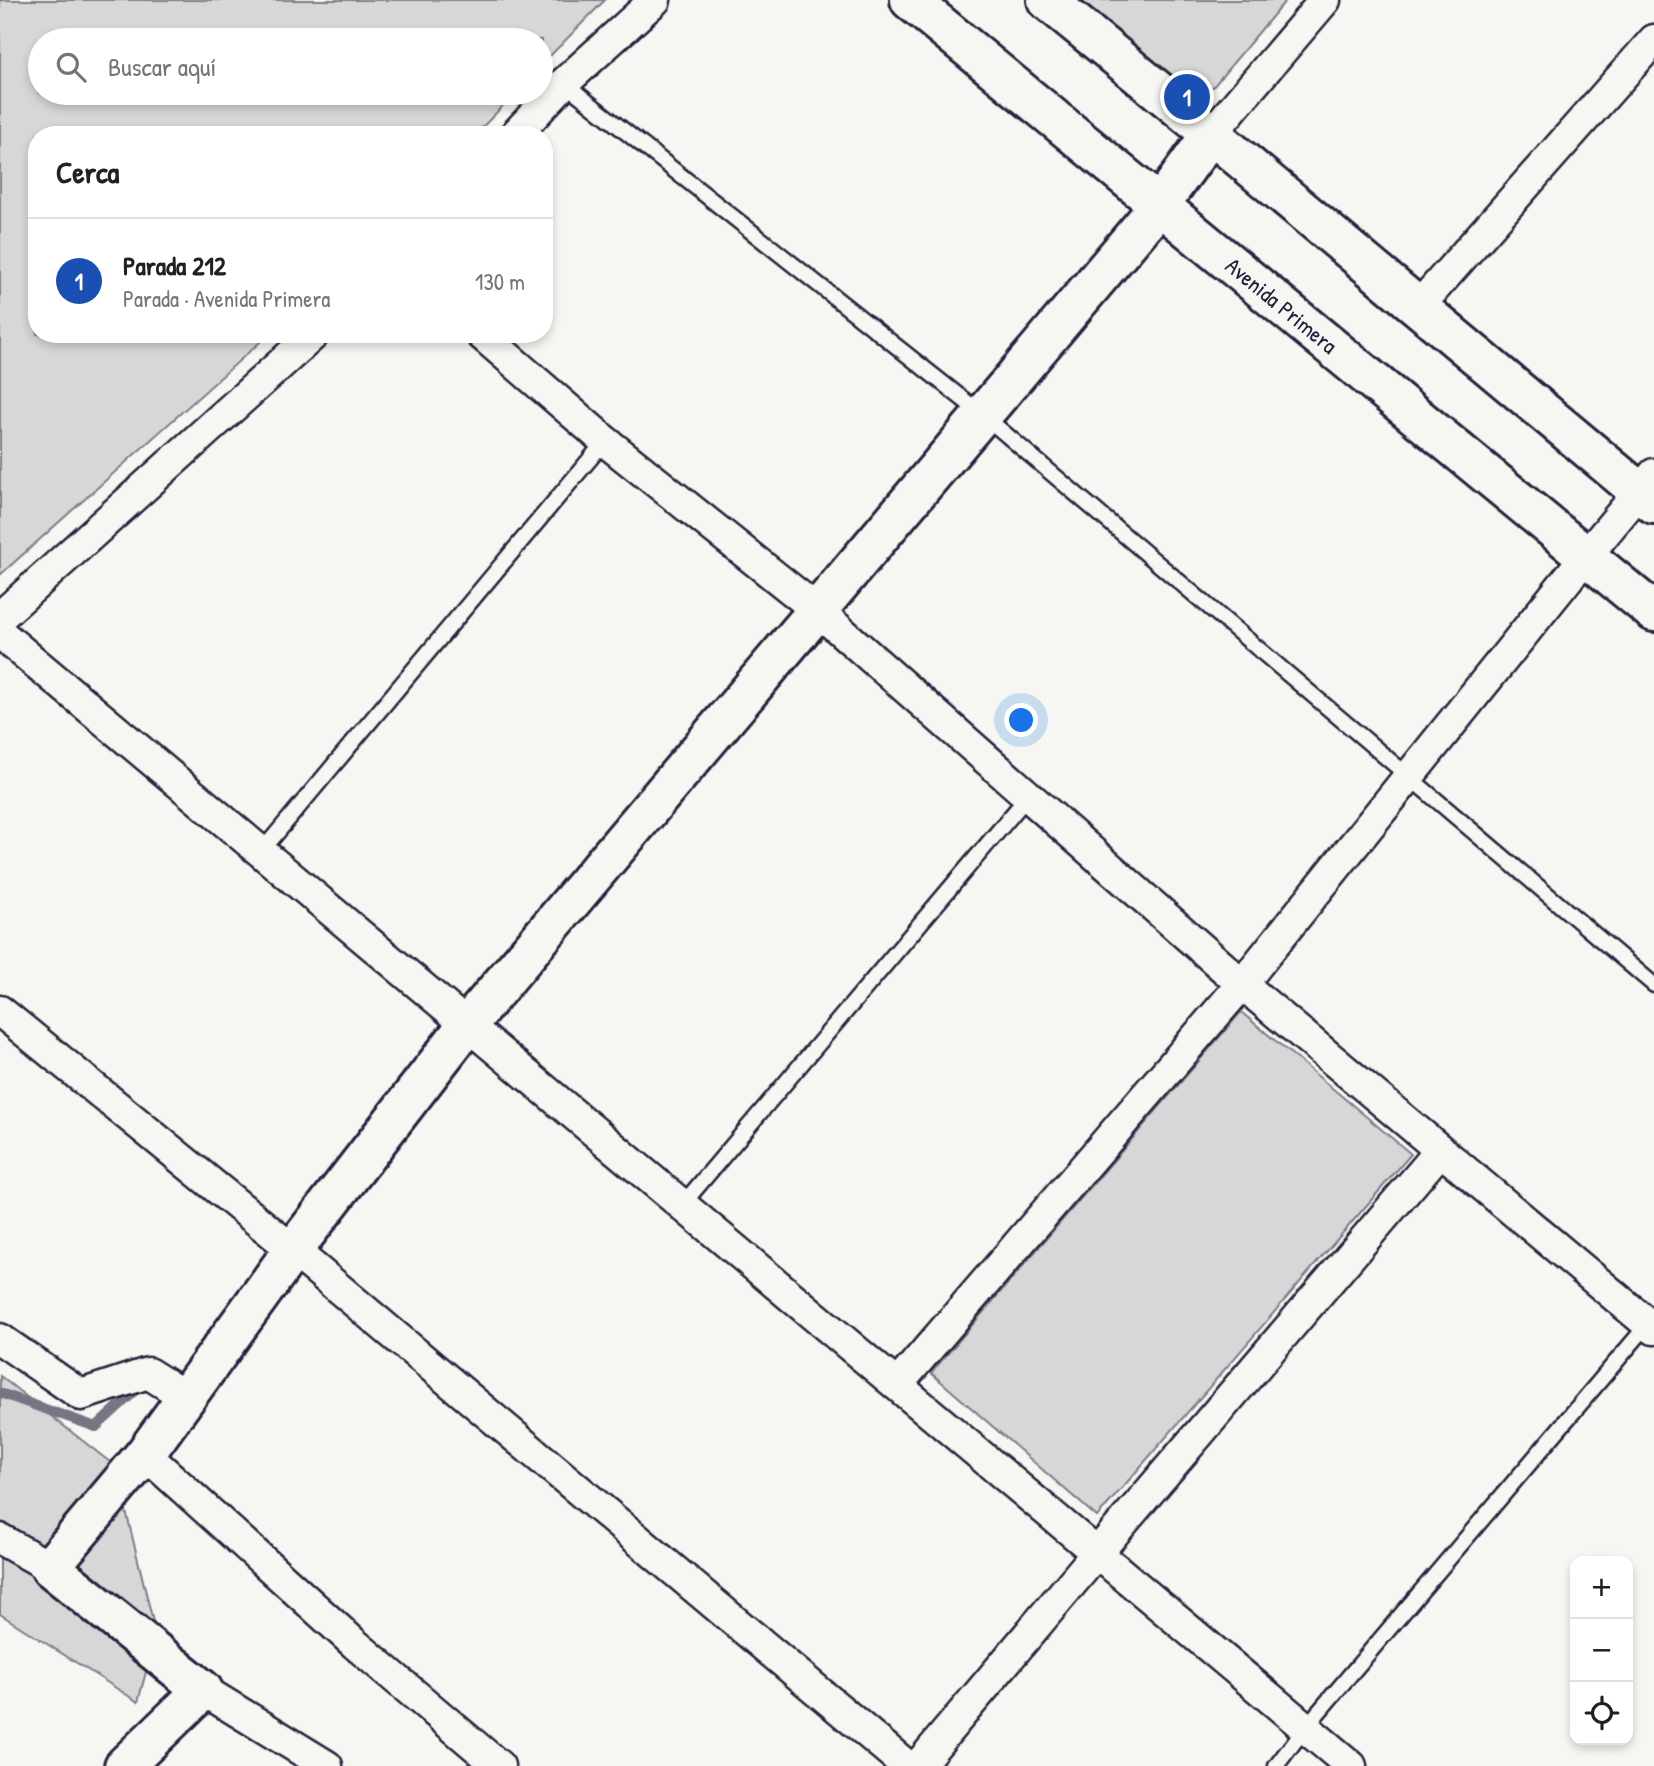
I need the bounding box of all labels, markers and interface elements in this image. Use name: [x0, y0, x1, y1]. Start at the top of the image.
search box: [28, 28, 553, 105]
icon: search: [52, 48, 90, 86]
text: Buscar aquí: [108, 49, 216, 84]
pin: 1: [1164, 71, 1210, 123]
text: Cerca: [56, 152, 119, 192]
text: Parada 212: [123, 248, 226, 283]
street label: Avenida Primera: [1219, 250, 1344, 360]
text: 1: [75, 266, 83, 297]
text: 130 m: [475, 266, 525, 297]
text: Parada · Avenida Primera: [123, 283, 330, 314]
your location: [1004, 703, 1038, 737]
map controls: [1570, 1556, 1633, 1745]
button: +: [1570, 1556, 1633, 1619]
button: −: [1570, 1619, 1633, 1682]
button: locate: [1570, 1682, 1633, 1745]

